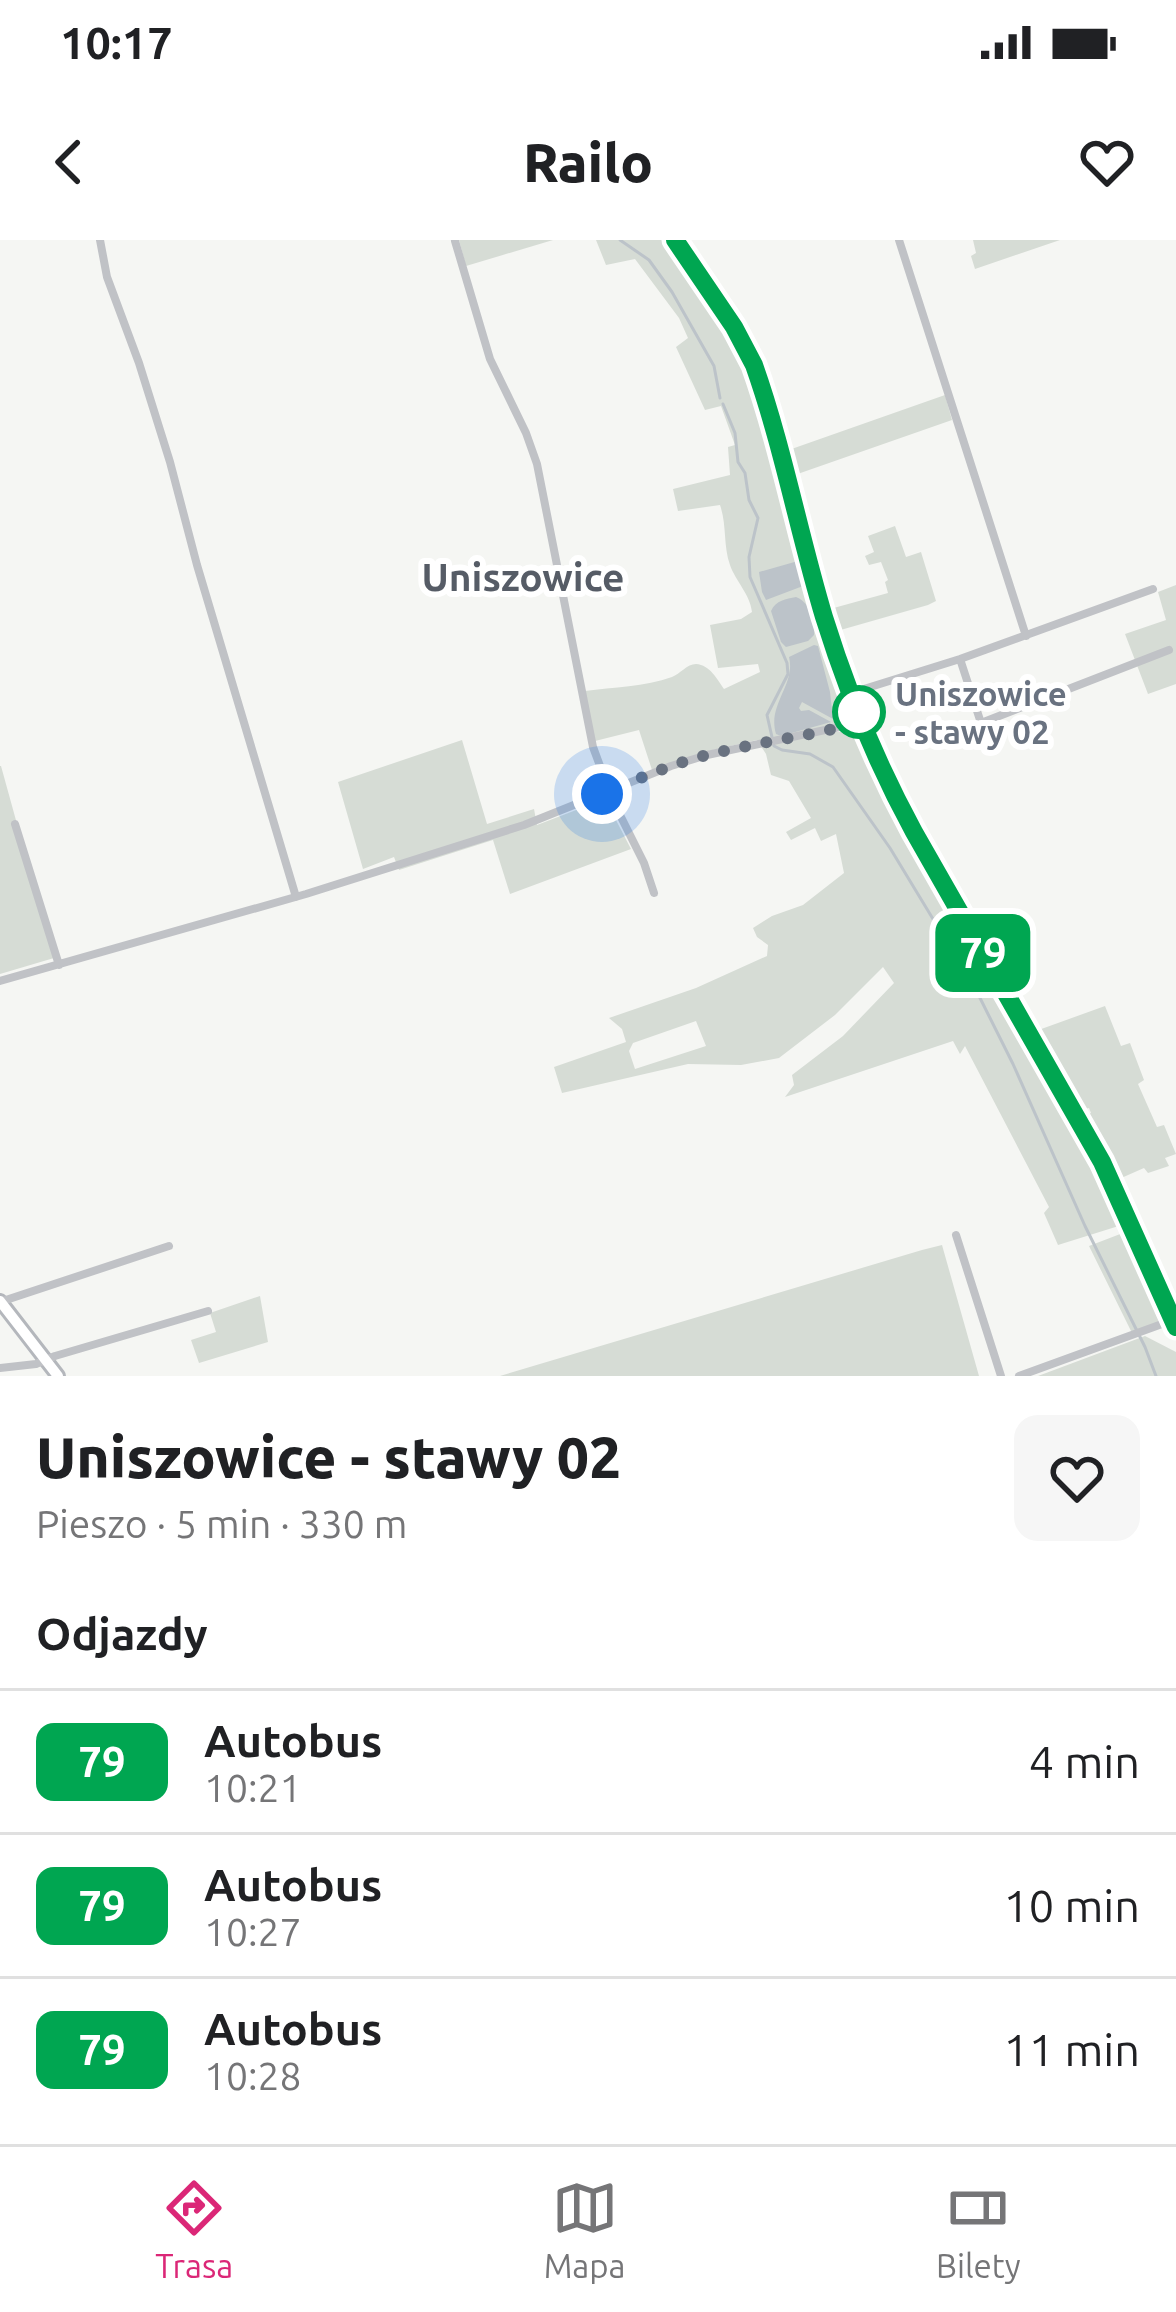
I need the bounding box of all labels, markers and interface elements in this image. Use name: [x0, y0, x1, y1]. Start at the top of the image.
text: 10:17: [60, 17, 173, 68]
icon: back: [36, 129, 102, 195]
icon: heart: [1074, 129, 1140, 195]
text: Railo: [523, 132, 653, 192]
district label: Uniszowice: [421, 555, 625, 598]
place label: Uniszowice - stawy 02: [895, 675, 1067, 750]
marker: Uniszowice - stawy 02: [834, 687, 884, 737]
your location: [572, 764, 632, 824]
line badge: 79: [929, 914, 1037, 992]
text: 79: [959, 929, 1007, 976]
button: heart: [1014, 1415, 1140, 1541]
text: Uniszowice - stawy 02: [36, 1425, 621, 1489]
text: Pieszo · 5 min · 330 m: [36, 1502, 407, 1545]
text: Odjazdy: [36, 1608, 208, 1659]
text: Autobus: [204, 1715, 382, 1766]
text: 4 min: [1029, 1736, 1140, 1787]
text: 79: [78, 1738, 126, 1785]
text: 10:21: [204, 1766, 302, 1809]
text: Autobus: [204, 1859, 382, 1910]
text: 10 min: [1003, 1880, 1140, 1931]
text: 79: [78, 1882, 126, 1929]
text: 10:27: [204, 1910, 302, 1953]
text: Autobus: [204, 2003, 382, 2054]
text: 11 min: [1003, 2024, 1140, 2075]
text: 79: [78, 2026, 126, 2073]
text: 10:28: [204, 2054, 302, 2097]
tab: Trasa: [155, 2175, 233, 2284]
tab: Mapa: [544, 2175, 626, 2284]
tab: Bilety: [936, 2175, 1021, 2284]

